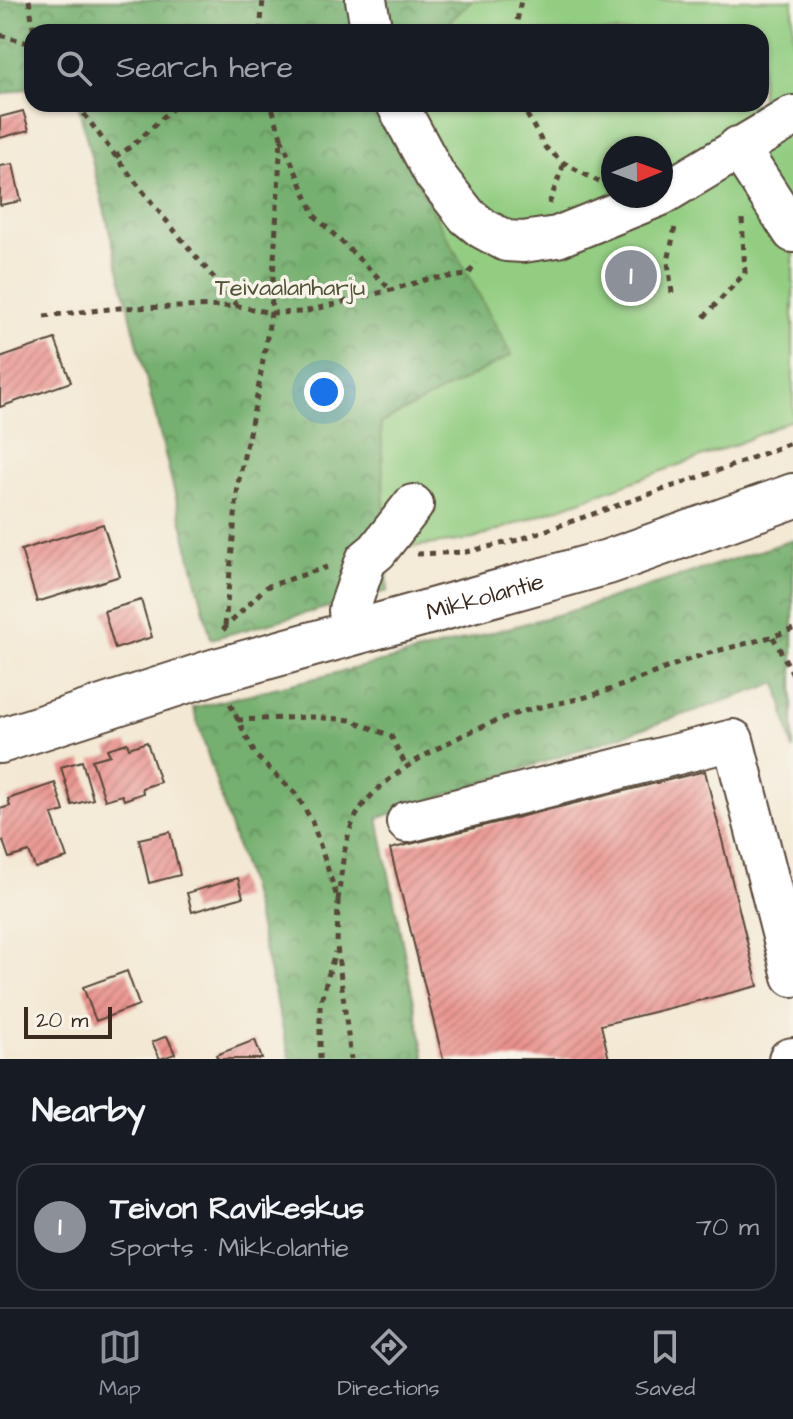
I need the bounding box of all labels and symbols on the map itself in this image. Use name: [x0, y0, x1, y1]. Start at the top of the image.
north arrow: [601, 136, 673, 208]
pin: 1: [605, 246, 657, 306]
park label: Teivaalanharju: [215, 271, 365, 305]
your location: [304, 372, 344, 412]
street label: Mikkolantie: [422, 565, 548, 630]
scale bar: [24, 1003, 112, 1039]

